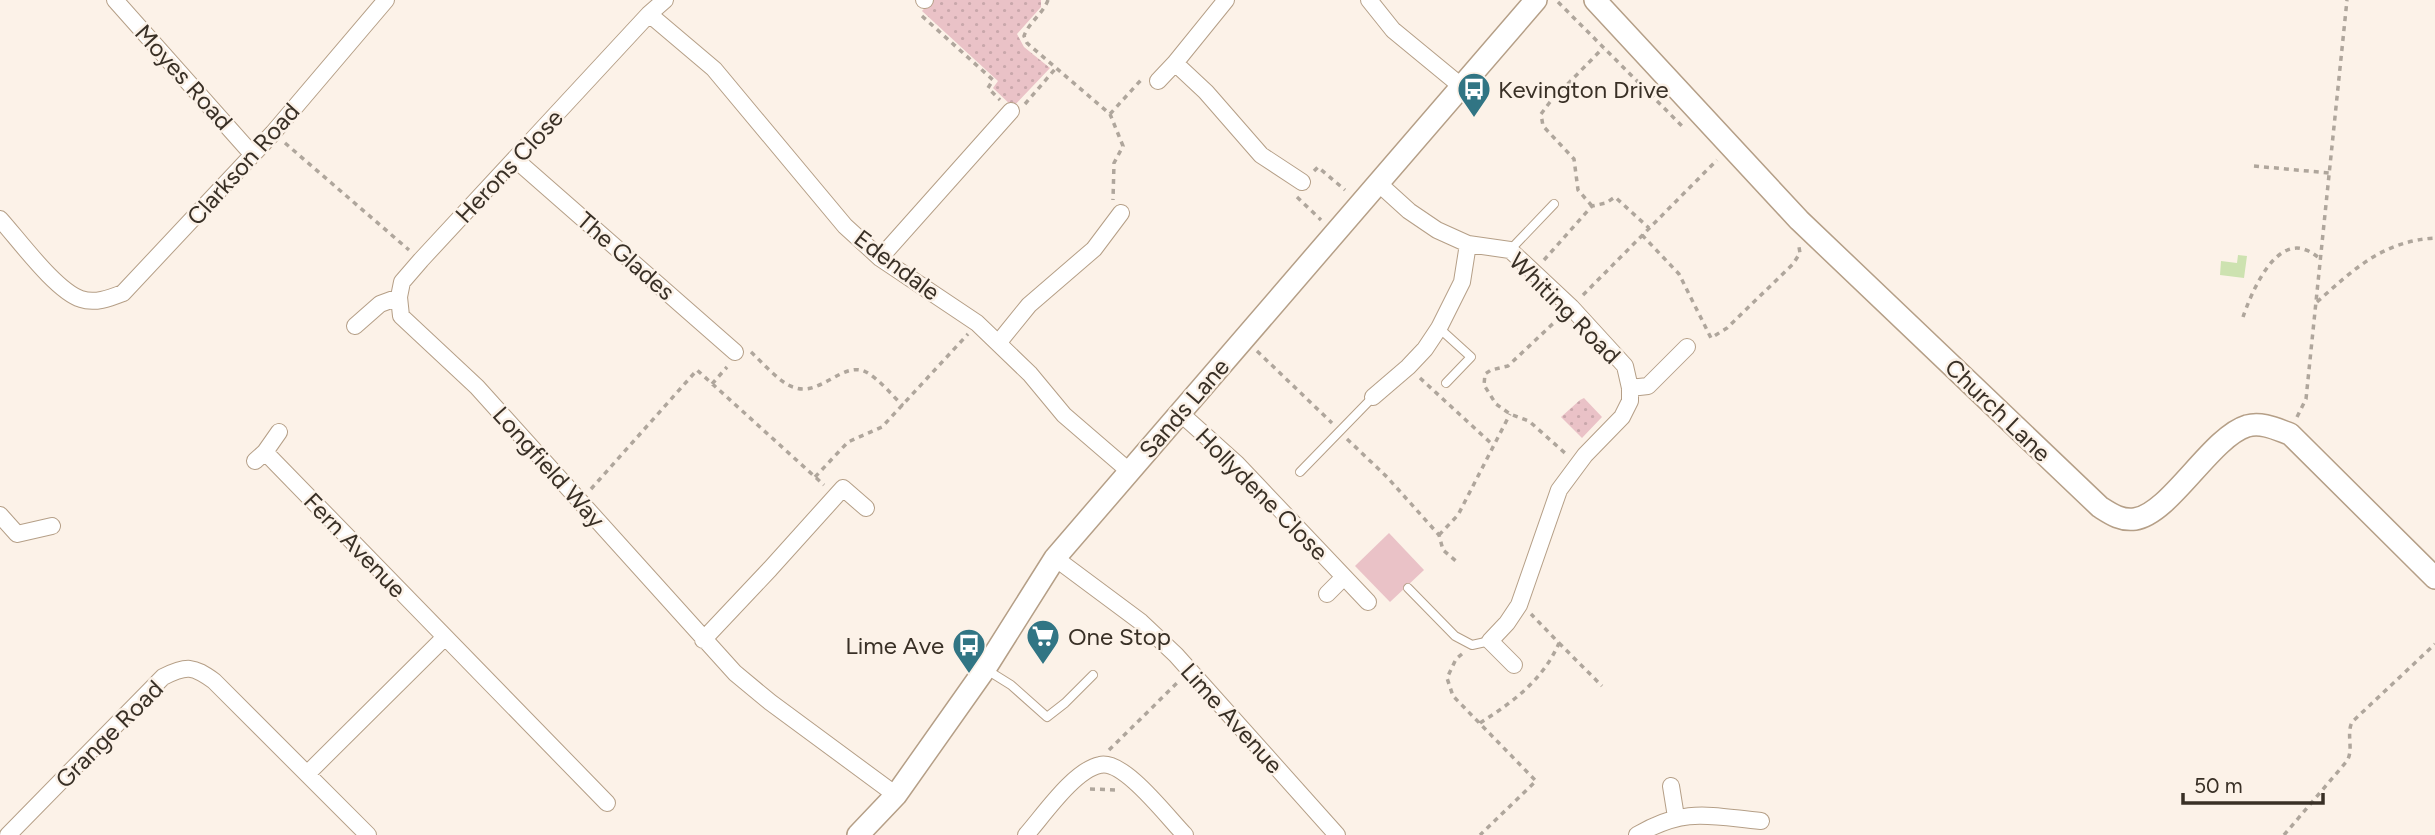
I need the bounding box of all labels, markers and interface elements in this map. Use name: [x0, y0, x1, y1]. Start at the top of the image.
street label: Moyes Road: [129, 18, 239, 136]
bus stop icon: Kevington Drive: [1455, 70, 1493, 119]
place label: Kevington Drive: [1498, 75, 1669, 104]
street label: Clarkson Road: [181, 97, 305, 231]
street label: Herons Close: [449, 103, 569, 229]
street label: The Glades: [571, 206, 681, 306]
street label: Edendale: [849, 223, 945, 307]
street label: Whiting Road: [1503, 246, 1627, 370]
street label: Sands Lane: [1133, 352, 1235, 464]
street label: Church Lane: [1939, 352, 2057, 468]
street label: Longfield Way: [487, 400, 611, 534]
street label: Hollydene Close: [1190, 422, 1334, 566]
street label: Fern Avenue: [298, 487, 412, 603]
supermarket icon: One Stop: [1024, 617, 1062, 666]
place label: One Stop: [1068, 622, 1171, 651]
bus stop icon: Lime Ave: [950, 626, 988, 675]
place label: Lime Ave: [845, 631, 944, 660]
street label: Lime Avenue: [1175, 657, 1289, 779]
street label: Grange Road: [49, 674, 169, 794]
scale bar: [2183, 762, 2323, 806]
text: 50 m: [2194, 773, 2243, 798]

